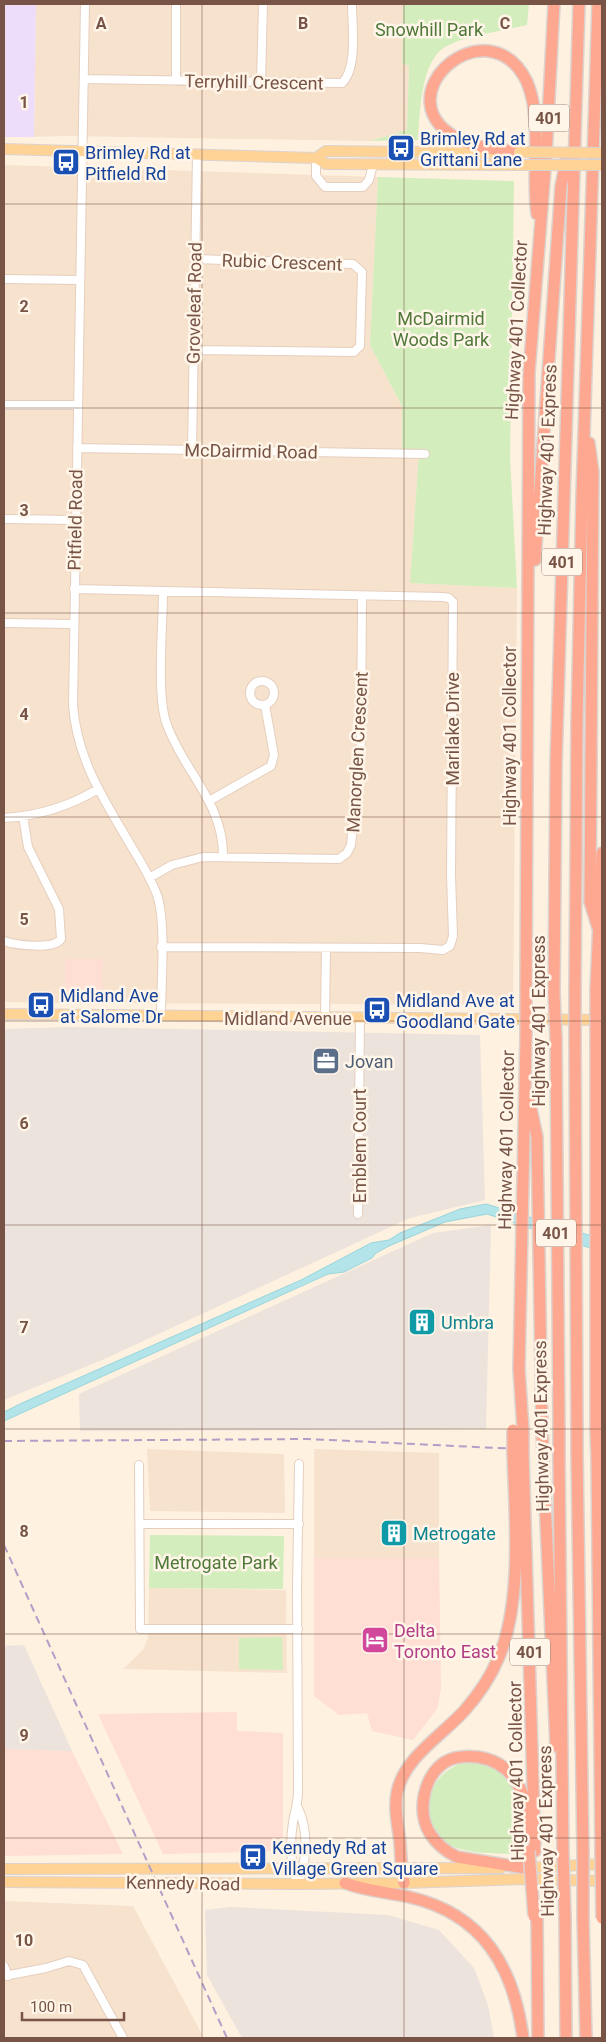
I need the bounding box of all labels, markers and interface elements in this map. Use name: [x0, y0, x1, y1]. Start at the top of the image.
text: A: [96, 14, 107, 33]
text: B: [298, 14, 308, 33]
text: C: [500, 14, 510, 33]
park label: Snowhill Park: [375, 19, 484, 40]
street label: Terryhill Crescent: [184, 70, 324, 94]
text: 1: [19, 93, 29, 112]
road number: 401: [529, 105, 569, 132]
place label: Brimley Rd at Grittani Lane: [420, 128, 526, 170]
bus stop icon: Brimley Rd at Grittani Lane: [386, 133, 416, 163]
place label: Brimley Rd at Pitfield Rd: [85, 142, 191, 184]
bus stop icon: Brimley Rd at Pitfield Rd: [51, 147, 81, 177]
street label: Highway 401 Collector: [501, 240, 531, 420]
street label: Groveleaf Road: [182, 242, 206, 364]
street label: Rubic Crescent: [221, 249, 343, 275]
text: 2: [19, 297, 29, 316]
park label: McDairmid Woods Park: [393, 308, 490, 350]
street label: Highway 401 Express: [534, 364, 560, 536]
street label: McDairmid Road: [184, 439, 318, 463]
street label: Pitfield Road: [64, 469, 86, 571]
text: 3: [19, 501, 29, 520]
road number: 401: [542, 548, 582, 576]
street label: Highway 401 Collector: [499, 646, 520, 826]
street label: Manorglen Crescent: [342, 671, 372, 833]
street label: Marilake Drive: [442, 672, 463, 786]
text: 4: [19, 705, 29, 724]
text: 5: [19, 910, 29, 929]
street label: Highway 401 Express: [528, 935, 549, 1107]
place label: Midland Ave at Salome Dr: [60, 985, 163, 1027]
bus stop icon: Midland Ave at Salome Dr: [26, 990, 56, 1020]
place label: Midland Ave at Goodland Gate: [396, 990, 515, 1032]
bus stop icon: Midland Ave at Goodland Gate: [362, 995, 392, 1025]
street label: Midland Avenue: [224, 1008, 352, 1029]
office icon: Jovan: [311, 1046, 341, 1076]
street label: Highway 401 Collector: [494, 1050, 518, 1230]
place label: Jovan: [345, 1051, 393, 1072]
street label: Emblem Court: [349, 1089, 370, 1203]
text: 6: [19, 1114, 29, 1133]
road number: 401: [536, 1220, 576, 1246]
building icon: Umbra: [407, 1307, 437, 1337]
place label: Umbra: [441, 1312, 494, 1333]
text: 7: [19, 1318, 29, 1337]
street label: Highway 401 Express: [529, 1340, 553, 1512]
building icon: Metrogate: [379, 1518, 409, 1548]
text: 8: [19, 1522, 29, 1541]
place label: Metrogate: [413, 1523, 496, 1544]
park label: Metrogate Park: [154, 1552, 279, 1573]
place label: Delta Toronto East: [394, 1620, 496, 1662]
hotel icon: Delta Toronto East: [360, 1625, 390, 1655]
road number: 401: [510, 1638, 550, 1665]
street label: Highway 401 Collector: [504, 1681, 528, 1861]
text: 9: [19, 1726, 29, 1745]
street label: Highway 401 Express: [534, 1745, 558, 1917]
place label: Kennedy Rd at Village Green Square: [272, 1837, 438, 1879]
bus stop icon: Kennedy Rd at Village Green Square: [238, 1842, 268, 1872]
street label: Kennedy Road: [126, 1872, 240, 1894]
text: 10: [15, 1931, 33, 1950]
scale bar: [22, 1990, 125, 2022]
text: 100 m: [30, 1998, 72, 2016]

